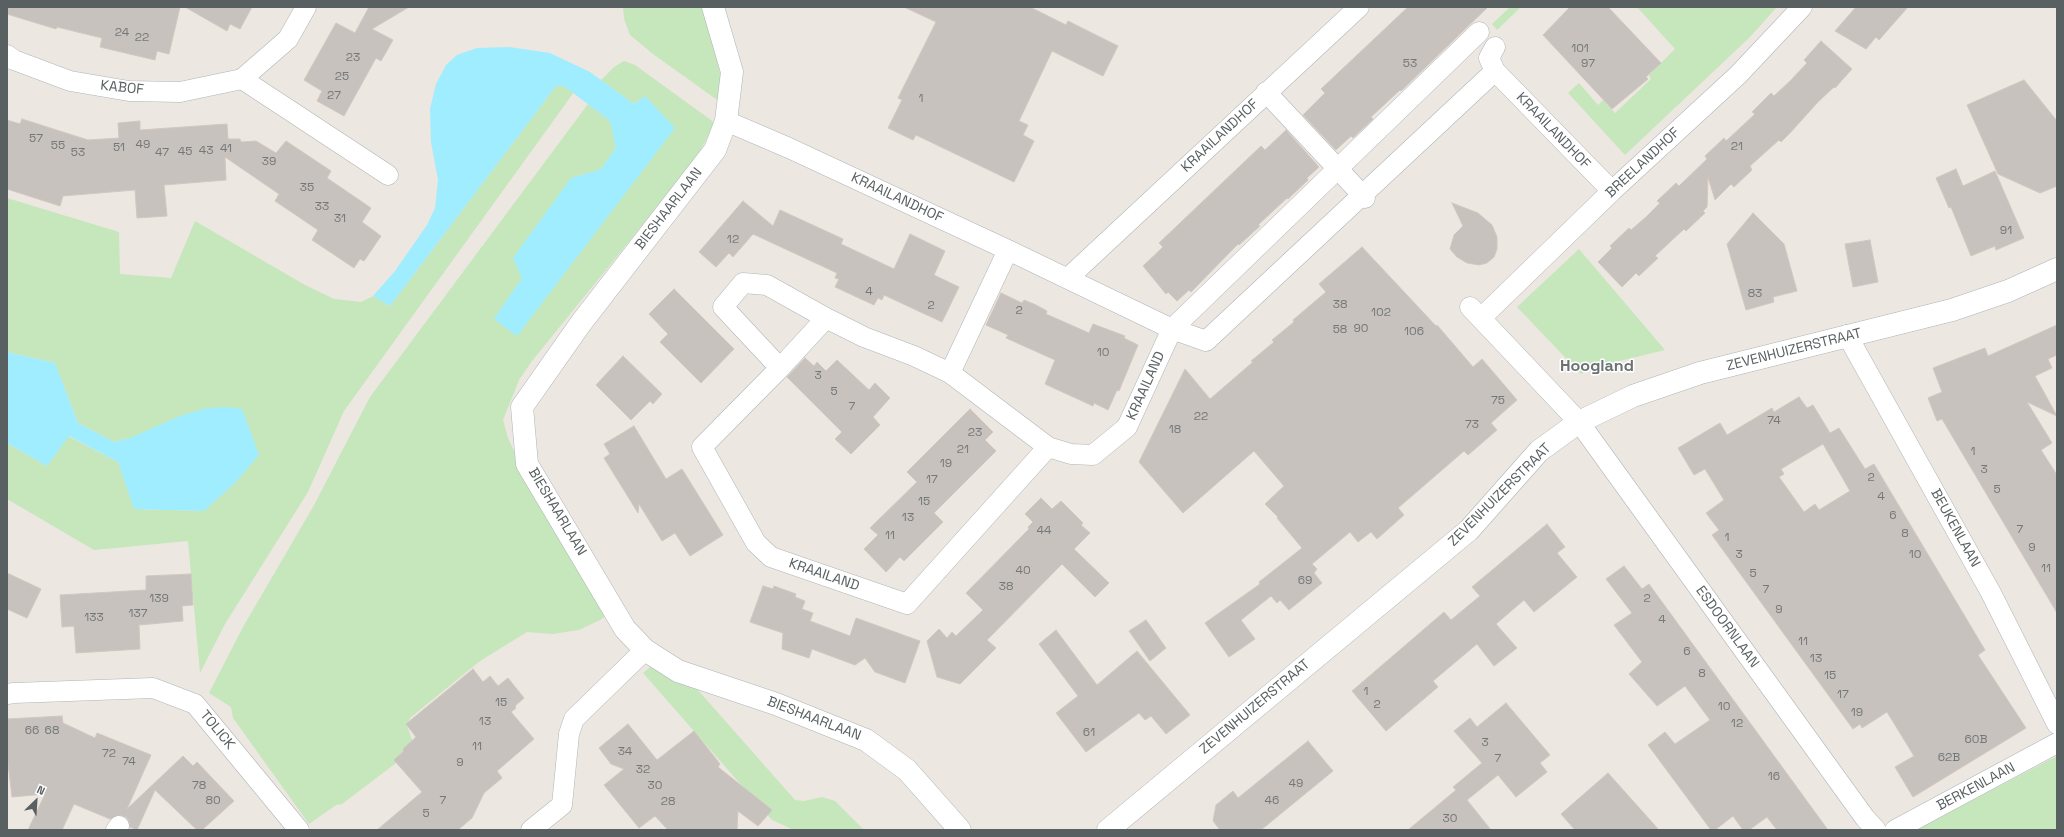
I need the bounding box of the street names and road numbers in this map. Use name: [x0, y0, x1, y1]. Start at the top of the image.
street label: KABOF: [99, 77, 145, 99]
street label: KRAAILANDHOF: [1512, 89, 1594, 173]
street label: KRAAILANDHOF: [1178, 96, 1262, 176]
street label: BREELANDHOF: [1603, 124, 1683, 202]
street label: BIESHAARLAAN: [632, 165, 706, 253]
street label: KRAAILANDHOF: [848, 169, 946, 227]
street label: ZEVENHUIZERSTRAAT: [1725, 325, 1863, 375]
street label: KRAAILAND: [1123, 349, 1169, 423]
street label: ZEVENHUIZERSTRAAT: [1445, 440, 1555, 550]
street label: BIESHAARLAAN: [524, 465, 590, 559]
street label: BEUKENLAAN: [1927, 486, 1983, 570]
street label: KRAAILAND: [787, 555, 861, 595]
street label: ESDOORNLAAN: [1692, 583, 1762, 671]
street label: ZEVENHUIZERSTRAAT: [1197, 656, 1313, 758]
street label: BIESHAARLAAN: [765, 693, 863, 745]
street label: TOLICK: [196, 707, 238, 753]
street label: BERKENLAAN: [1934, 759, 2018, 815]

